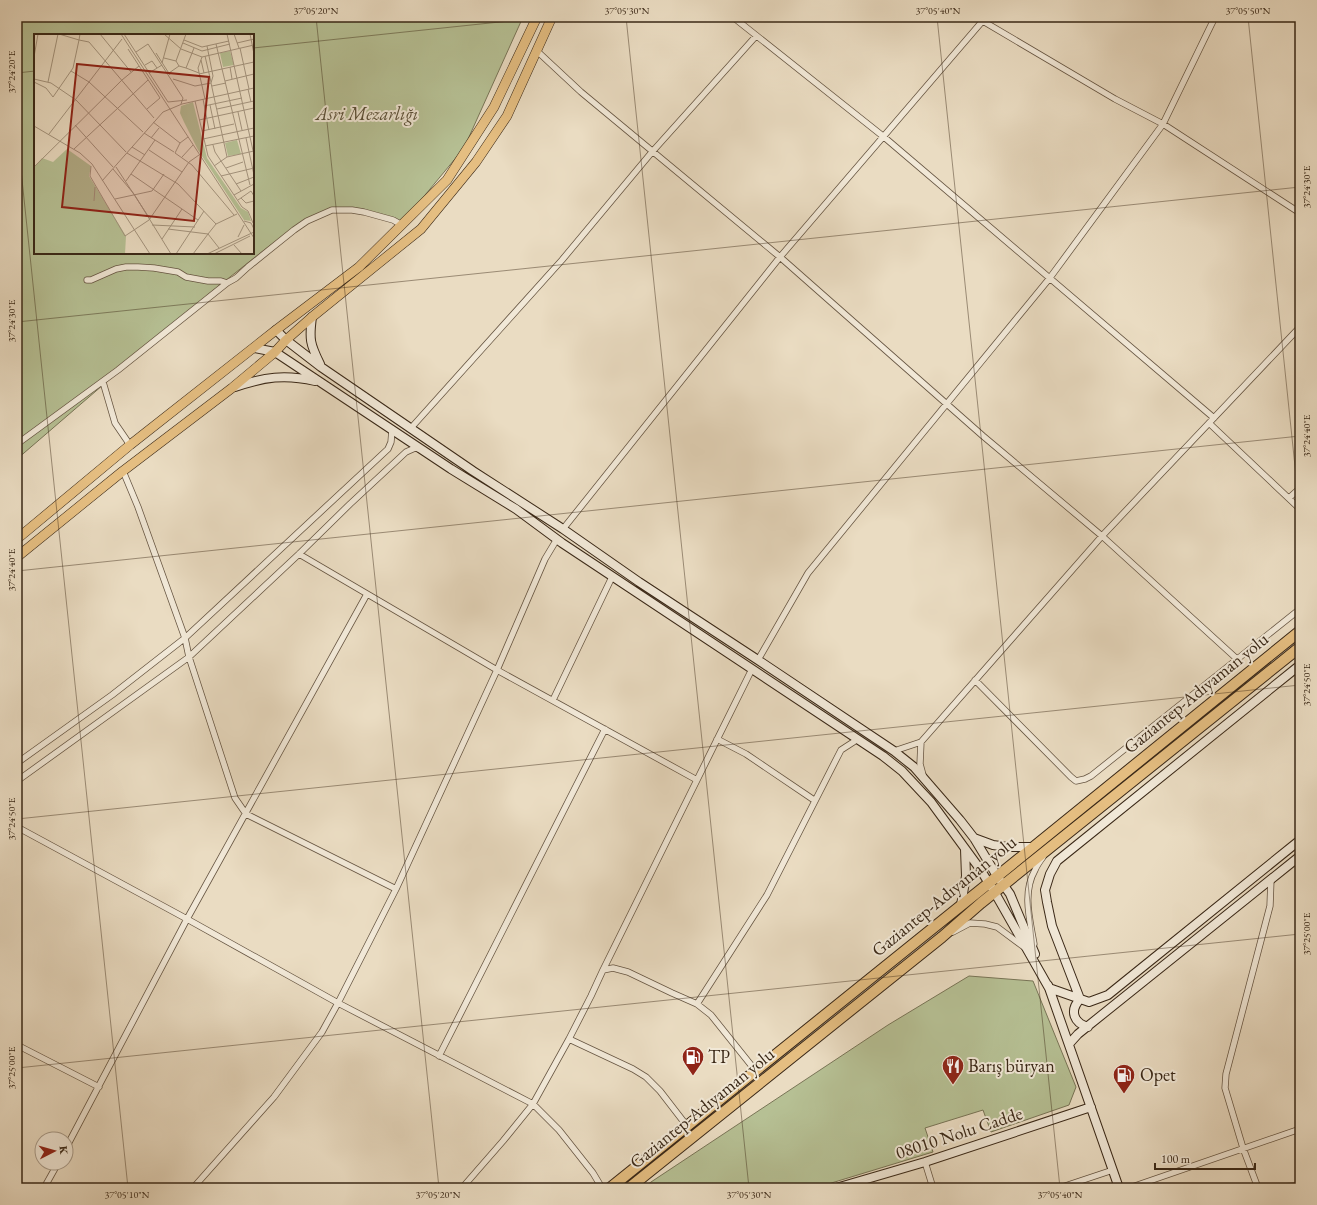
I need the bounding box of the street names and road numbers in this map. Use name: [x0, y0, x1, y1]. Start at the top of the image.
street label: Gaziantep-Adıyaman yolu: [1119, 627, 1273, 758]
street label: Gaziantep-Adıyaman yolu: [867, 830, 1021, 961]
street label: Gaziantep-Adıyaman yolu: [625, 1042, 779, 1173]
street label: 08010 Nolu Cadde: [892, 1101, 1025, 1164]

